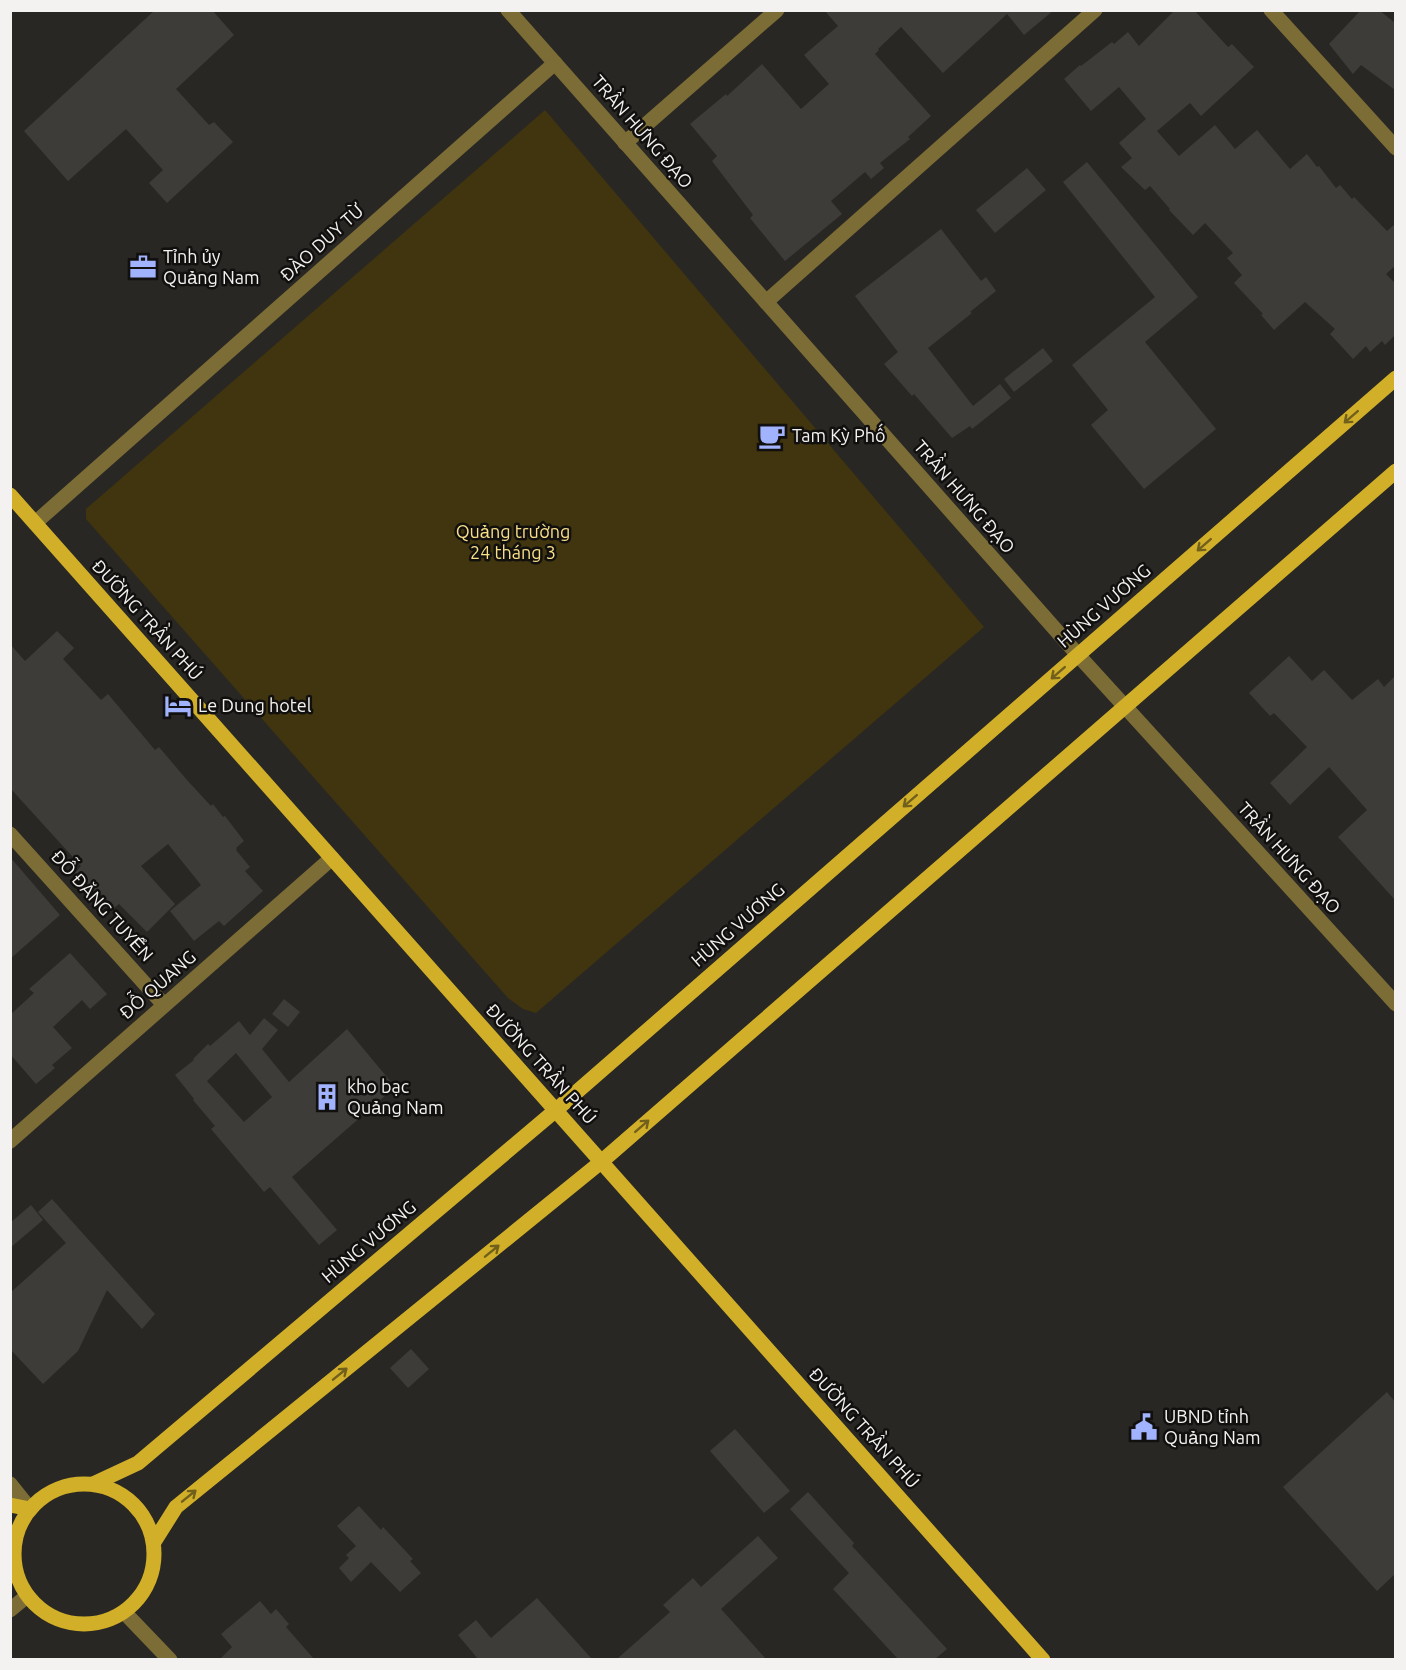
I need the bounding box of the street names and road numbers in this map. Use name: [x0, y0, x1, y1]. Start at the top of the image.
street label: TRẦN HƯNG ĐẠO: [588, 67, 701, 192]
street label: ĐÀO DUY TỪ: [275, 199, 367, 285]
street label: TRẦN HƯNG ĐẠO: [910, 432, 1023, 557]
street label: ĐƯỜNG TRẦN PHÚ: [89, 552, 211, 683]
street label: HÙNG VƯƠNG: [1052, 559, 1154, 651]
street label: TRẦN HƯNG ĐẠO: [1235, 794, 1349, 917]
street label: ĐỖ ĐĂNG TUYỂN: [48, 842, 162, 965]
street label: HÙNG VƯƠNG: [686, 878, 788, 970]
street label: ĐỖ QUANG: [112, 942, 200, 1023]
street label: ĐƯỜNG TRẦN PHÚ: [483, 996, 605, 1127]
street label: HÙNG VƯƠNG: [317, 1195, 419, 1286]
street label: ĐƯỜNG TRẦN PHÚ: [806, 1360, 928, 1491]

